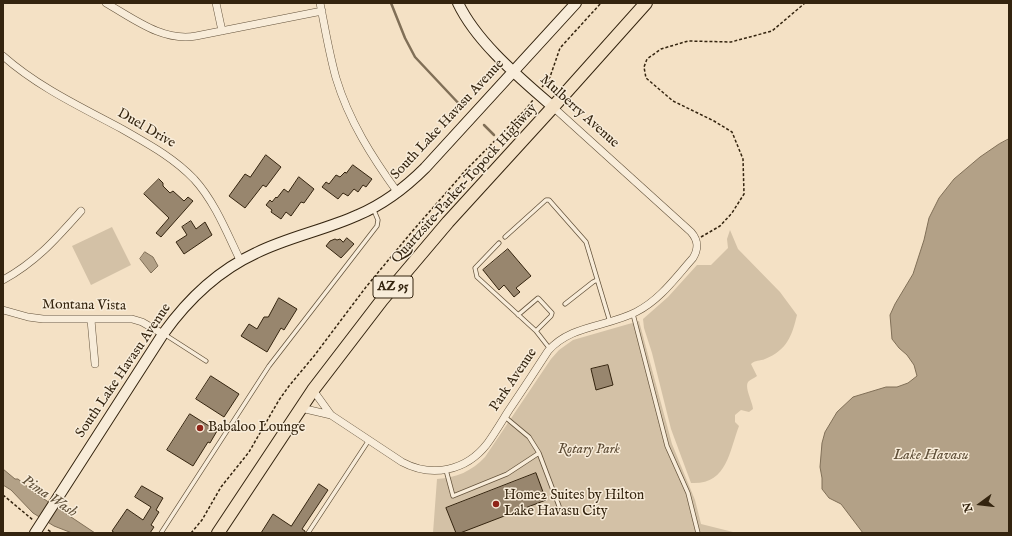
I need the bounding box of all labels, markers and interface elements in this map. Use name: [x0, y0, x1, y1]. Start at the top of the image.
street label: South Lake Havasu Avenue: [388, 56, 508, 184]
street label: Mulberry Avenue: [536, 72, 622, 152]
street label: Quartzsite–Parker–Topock Highway: [389, 101, 541, 267]
street label: Duel Drive: [114, 106, 178, 152]
road number: AZ 95: [373, 276, 413, 298]
street label: Montana Vista: [42, 297, 126, 315]
street label: South Lake Havasu Avenue: [73, 301, 175, 441]
street label: Park Avenue: [487, 345, 541, 415]
place label: Babaloo Lounge: [208, 420, 305, 436]
marker: Babaloo Lounge: [195, 423, 205, 433]
park label: Rotary Park: [558, 442, 620, 458]
water label: Lake Havasu: [893, 447, 969, 465]
water label: Pima Wash: [18, 472, 80, 522]
north arrow: [960, 484, 1000, 524]
place label: Home2 Suites by Hilton Lake Havasu City: [504, 488, 644, 520]
marker: Home2 Suites by Hilton Lake Havasu City: [491, 499, 501, 509]
text: N: [960, 501, 976, 514]

